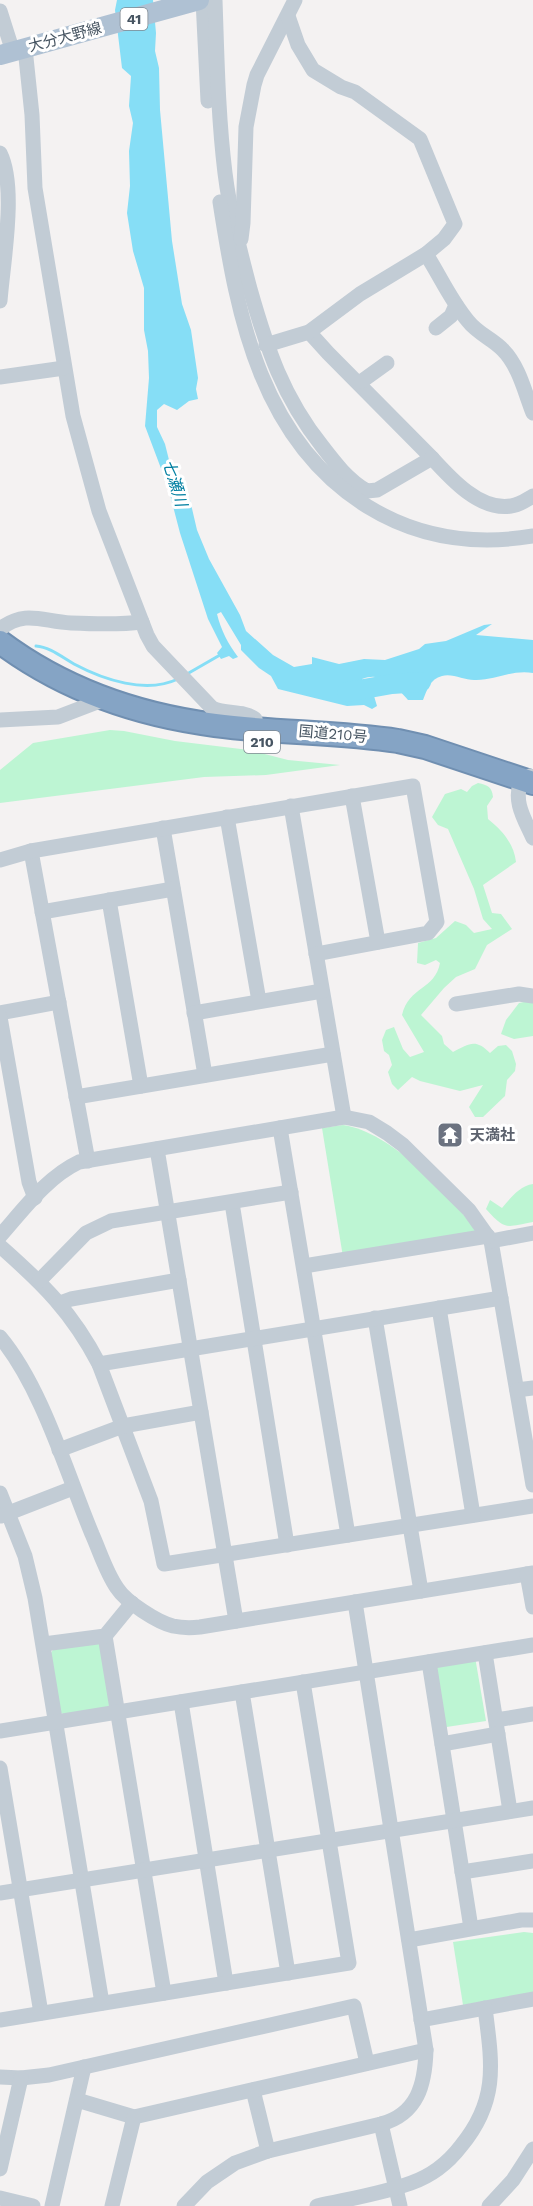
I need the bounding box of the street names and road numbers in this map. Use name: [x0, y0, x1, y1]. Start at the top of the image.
road number: 41: [120, 8, 148, 30]
street label: 大分大野線: [26, 19, 104, 55]
street label: 国道210号: [298, 722, 368, 746]
road number: 210: [244, 731, 280, 753]

